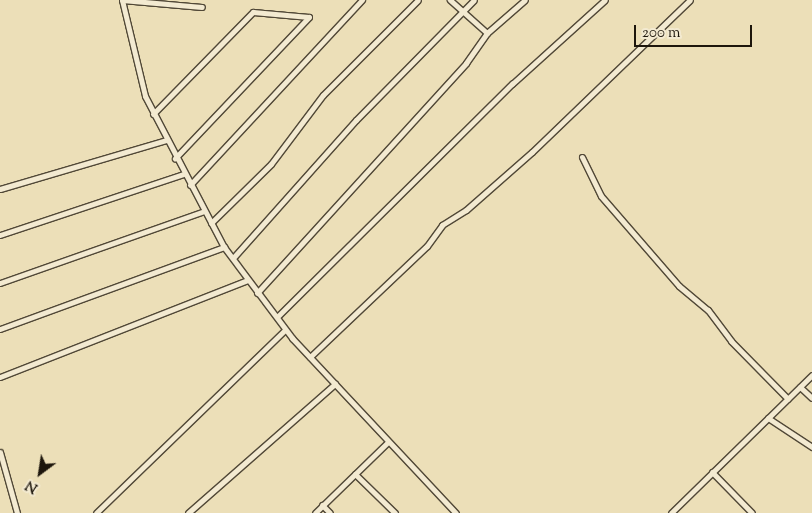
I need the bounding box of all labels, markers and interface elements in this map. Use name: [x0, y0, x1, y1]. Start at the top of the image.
scale bar: [637, 15, 754, 47]
text: 200 m: [642, 23, 681, 44]
north arrow: [15, 448, 65, 498]
text: N: [22, 474, 42, 497]

